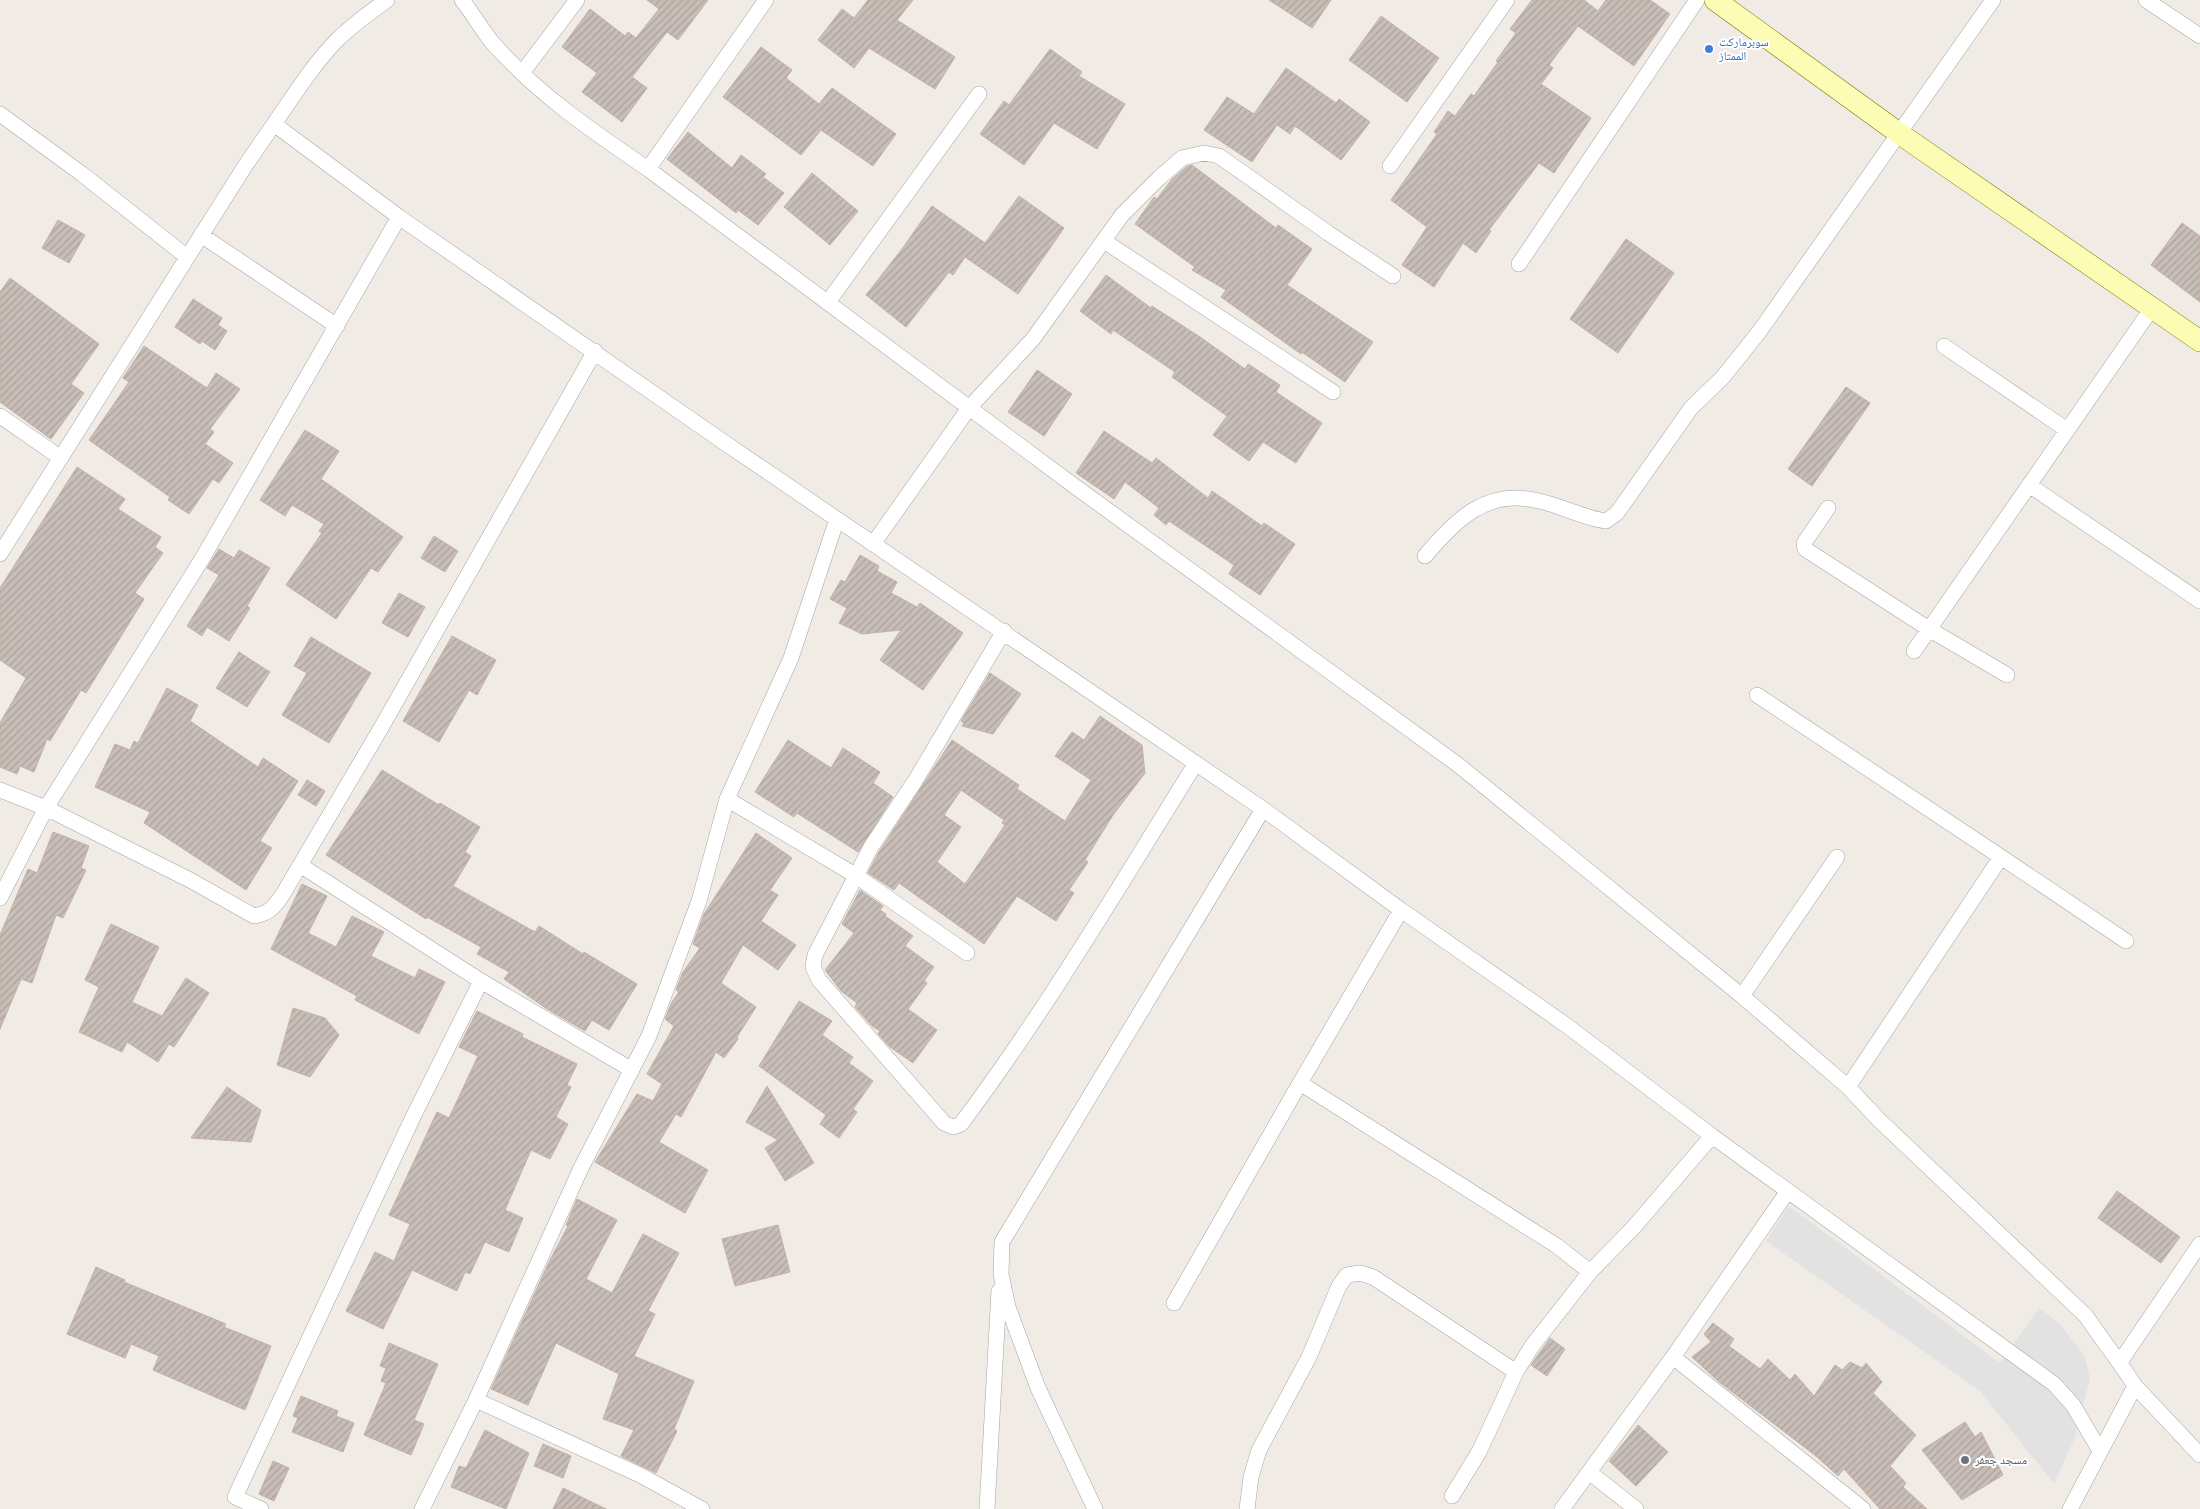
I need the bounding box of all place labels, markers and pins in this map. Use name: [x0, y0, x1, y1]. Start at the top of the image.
place label: سوبرماركت الممتاز: [1718, 35, 1769, 63]
marker: سوبرماركت الممتاز: [1703, 43, 1715, 55]
place label: مسجد جعفر: [1974, 1453, 2027, 1467]
marker: مسجد جعفر: [1959, 1454, 1971, 1466]

